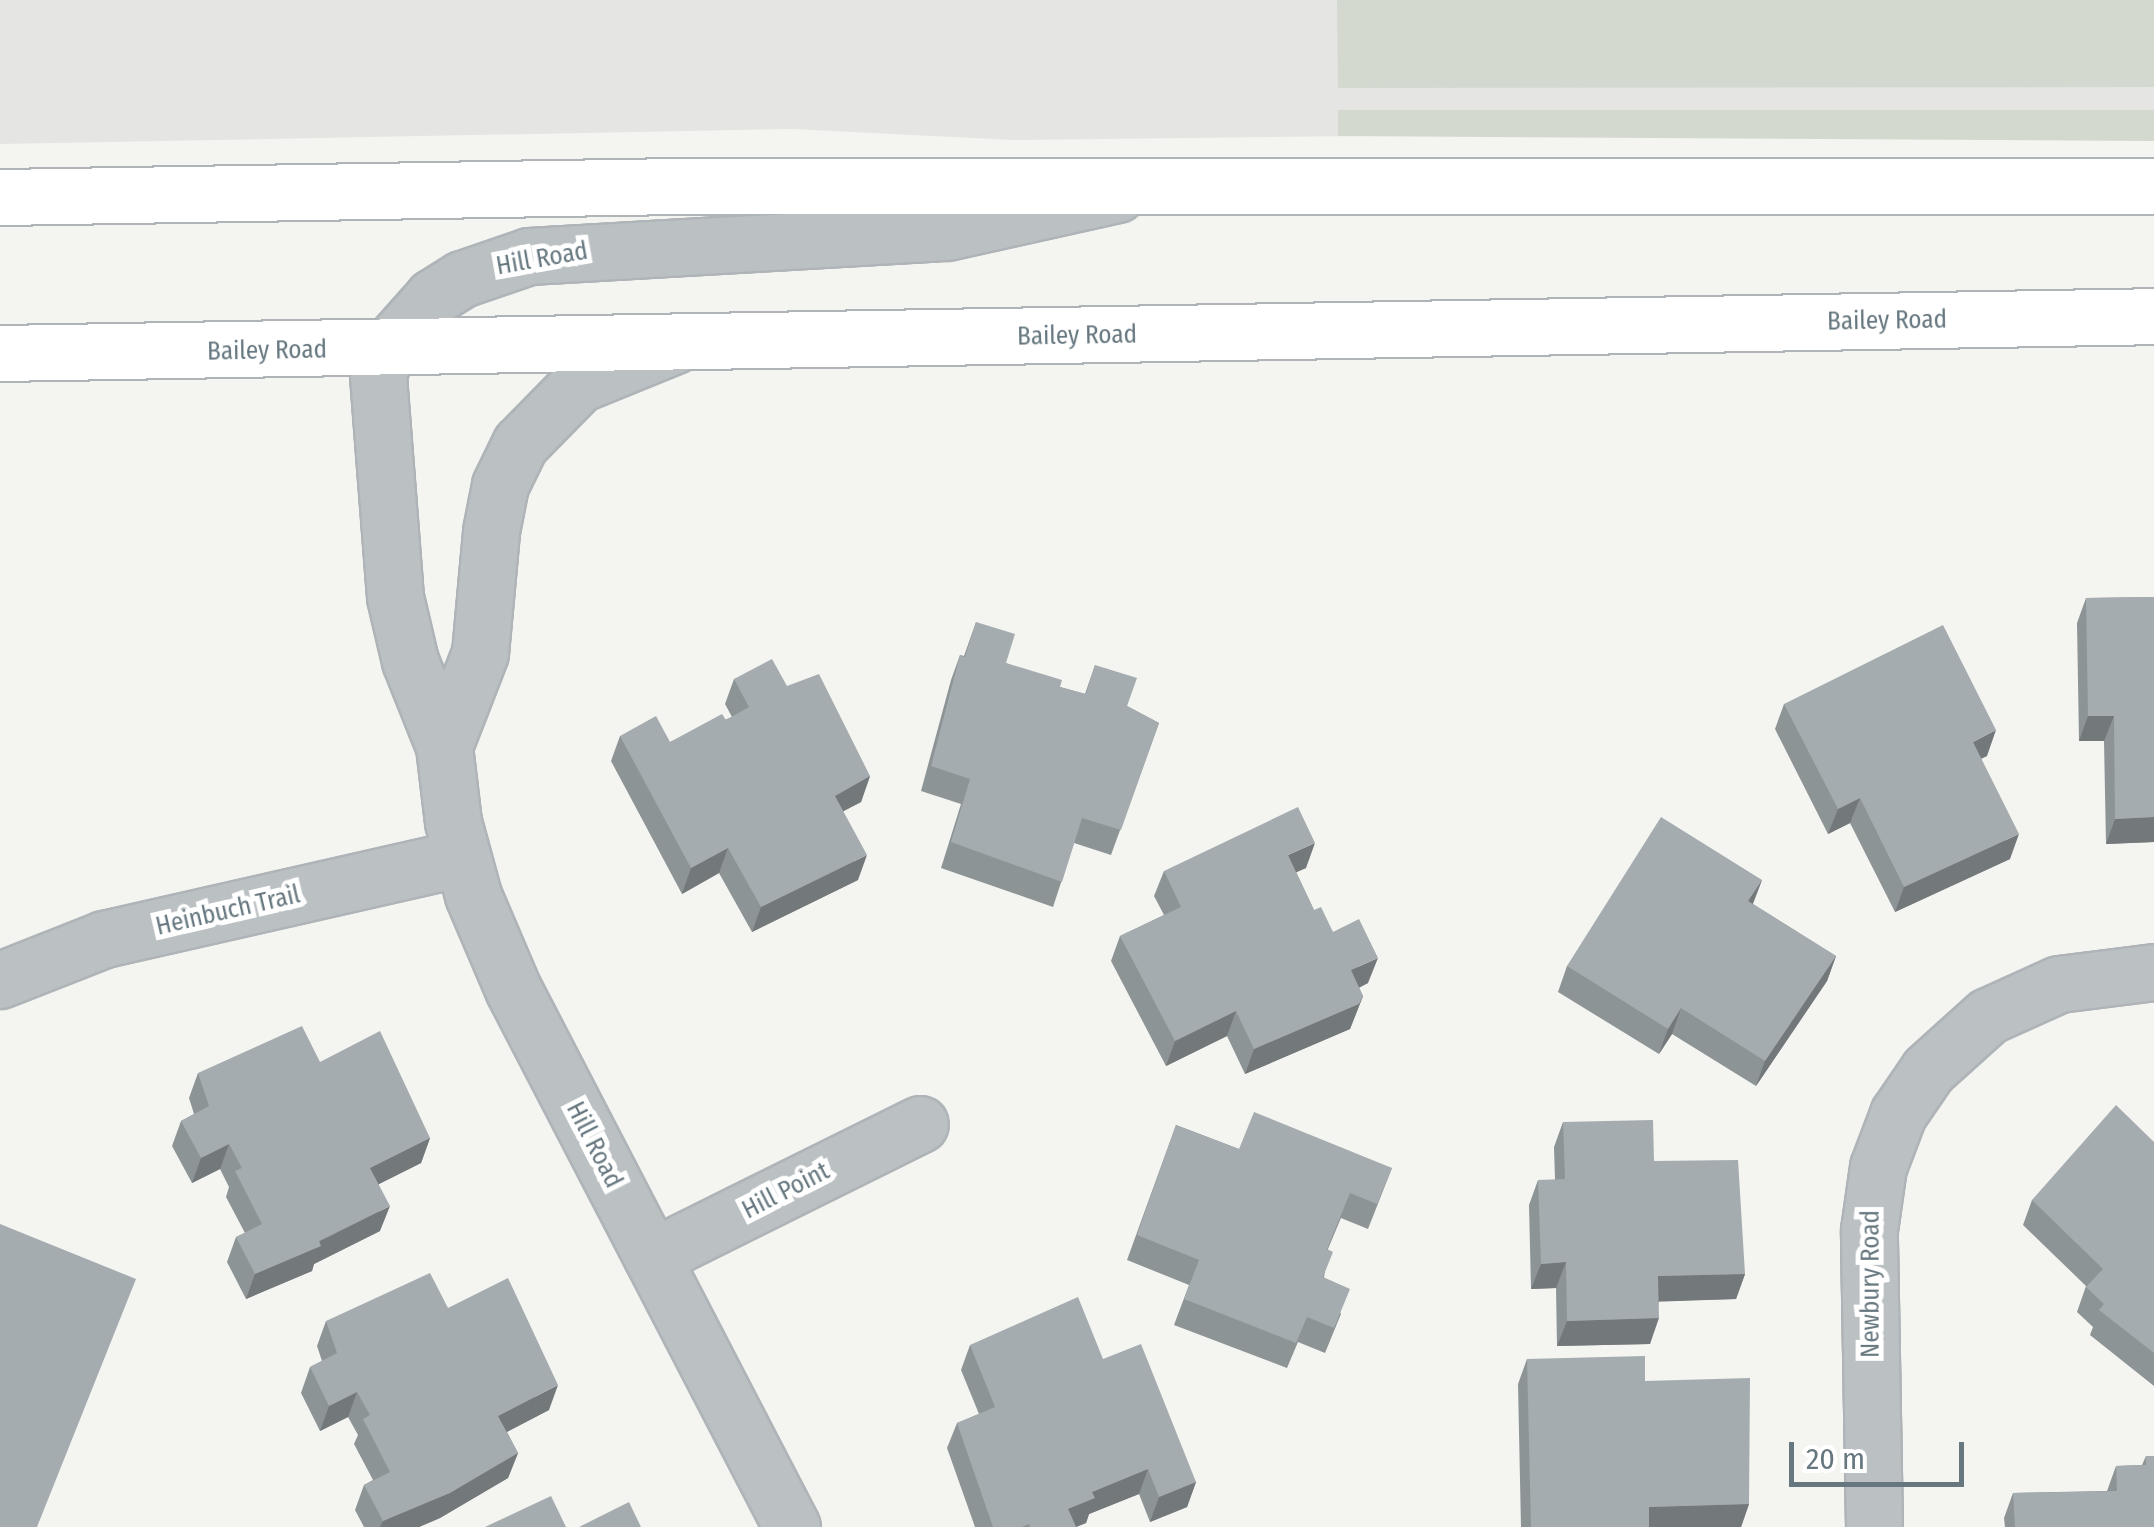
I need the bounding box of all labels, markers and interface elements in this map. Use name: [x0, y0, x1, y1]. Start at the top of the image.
street label: Hill Road: [494, 236, 590, 282]
street label: Bailey Road: [1827, 305, 1947, 337]
street label: Bailey Road: [1017, 320, 1137, 352]
street label: Bailey Road: [207, 335, 327, 367]
street label: Heinbuch Trail: [153, 880, 303, 942]
street label: Hill Road: [560, 1097, 628, 1193]
street label: Hill Point: [737, 1156, 835, 1226]
street label: Newbury Road: [1856, 1210, 1886, 1358]
scale bar: [1794, 1422, 1969, 1484]
text: 20 m: [1806, 1441, 1865, 1477]

